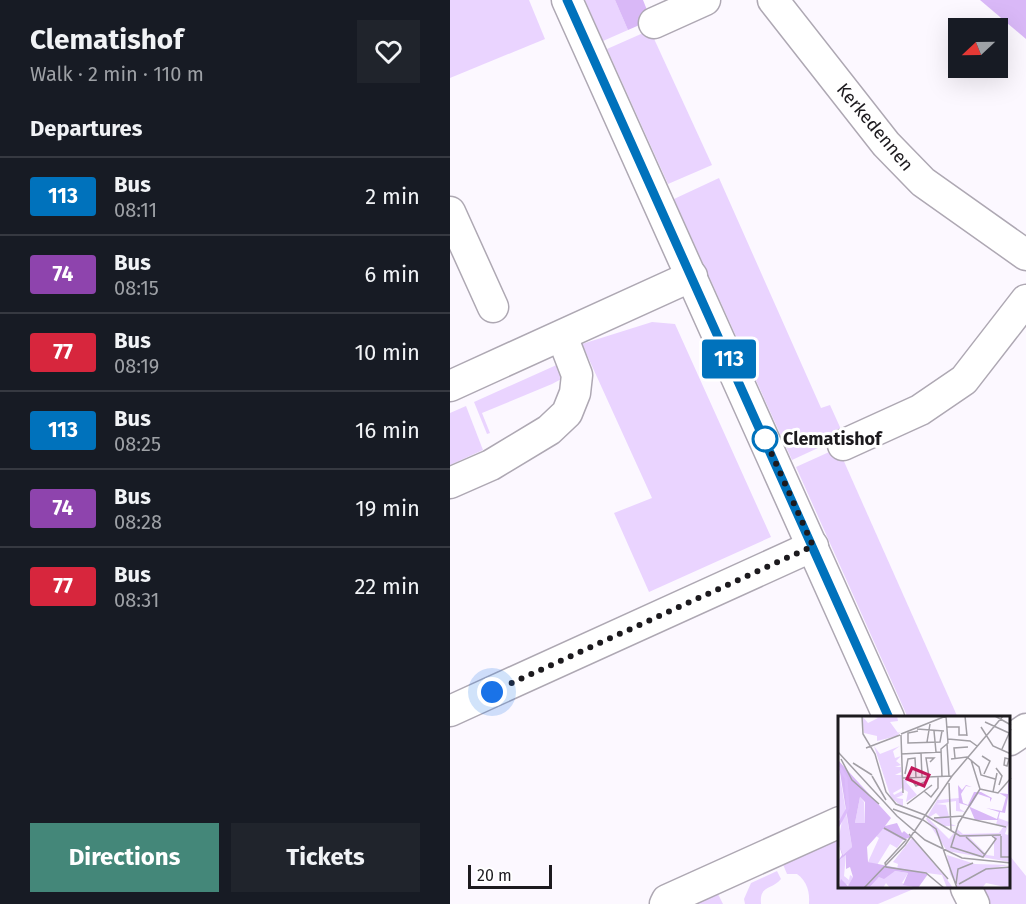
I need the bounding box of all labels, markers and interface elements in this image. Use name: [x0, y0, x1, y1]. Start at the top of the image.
north arrow: [948, 18, 1008, 78]
map controls: [948, 18, 1008, 78]
button: heart: [357, 20, 420, 83]
text: Clematishof: [30, 23, 183, 56]
text: Walk · 2 min · 110 m: [30, 62, 204, 86]
street label: Kerkedennen: [832, 79, 918, 175]
text: Departures: [30, 115, 142, 142]
text: Bus: [114, 171, 151, 198]
text: 113: [48, 183, 78, 209]
text: 2 min: [365, 183, 420, 210]
text: 08:11: [114, 198, 157, 222]
text: Bus: [114, 249, 151, 276]
text: 74: [53, 261, 73, 287]
text: 6 min: [364, 261, 420, 288]
text: 08:15: [114, 276, 159, 300]
text: Bus: [114, 327, 151, 354]
text: 77: [53, 339, 73, 365]
text: 10 min: [354, 339, 420, 366]
line badge: 113: [694, 340, 764, 378]
text: 113: [714, 346, 744, 372]
text: 08:19: [114, 354, 159, 378]
text: Bus: [114, 405, 151, 432]
text: 113: [48, 417, 78, 443]
text: 16 min: [355, 417, 420, 444]
marker: Clematishof: [752, 426, 778, 452]
place label: Clematishof: [783, 428, 883, 450]
text: 08:25: [114, 432, 161, 456]
text: Bus: [114, 483, 151, 510]
text: 74: [53, 495, 73, 521]
text: 19 min: [355, 495, 420, 522]
text: 08:28: [114, 510, 162, 534]
text: Bus: [114, 561, 151, 588]
text: 77: [53, 573, 73, 599]
text: 22 min: [354, 573, 420, 600]
text: 08:31: [114, 588, 159, 612]
your location: [477, 677, 507, 707]
inset map: [838, 716, 1011, 889]
button: Directions: [30, 823, 219, 892]
button: Tickets: [231, 823, 420, 892]
scale bar: [468, 862, 552, 890]
text: 20 m: [477, 866, 512, 885]

